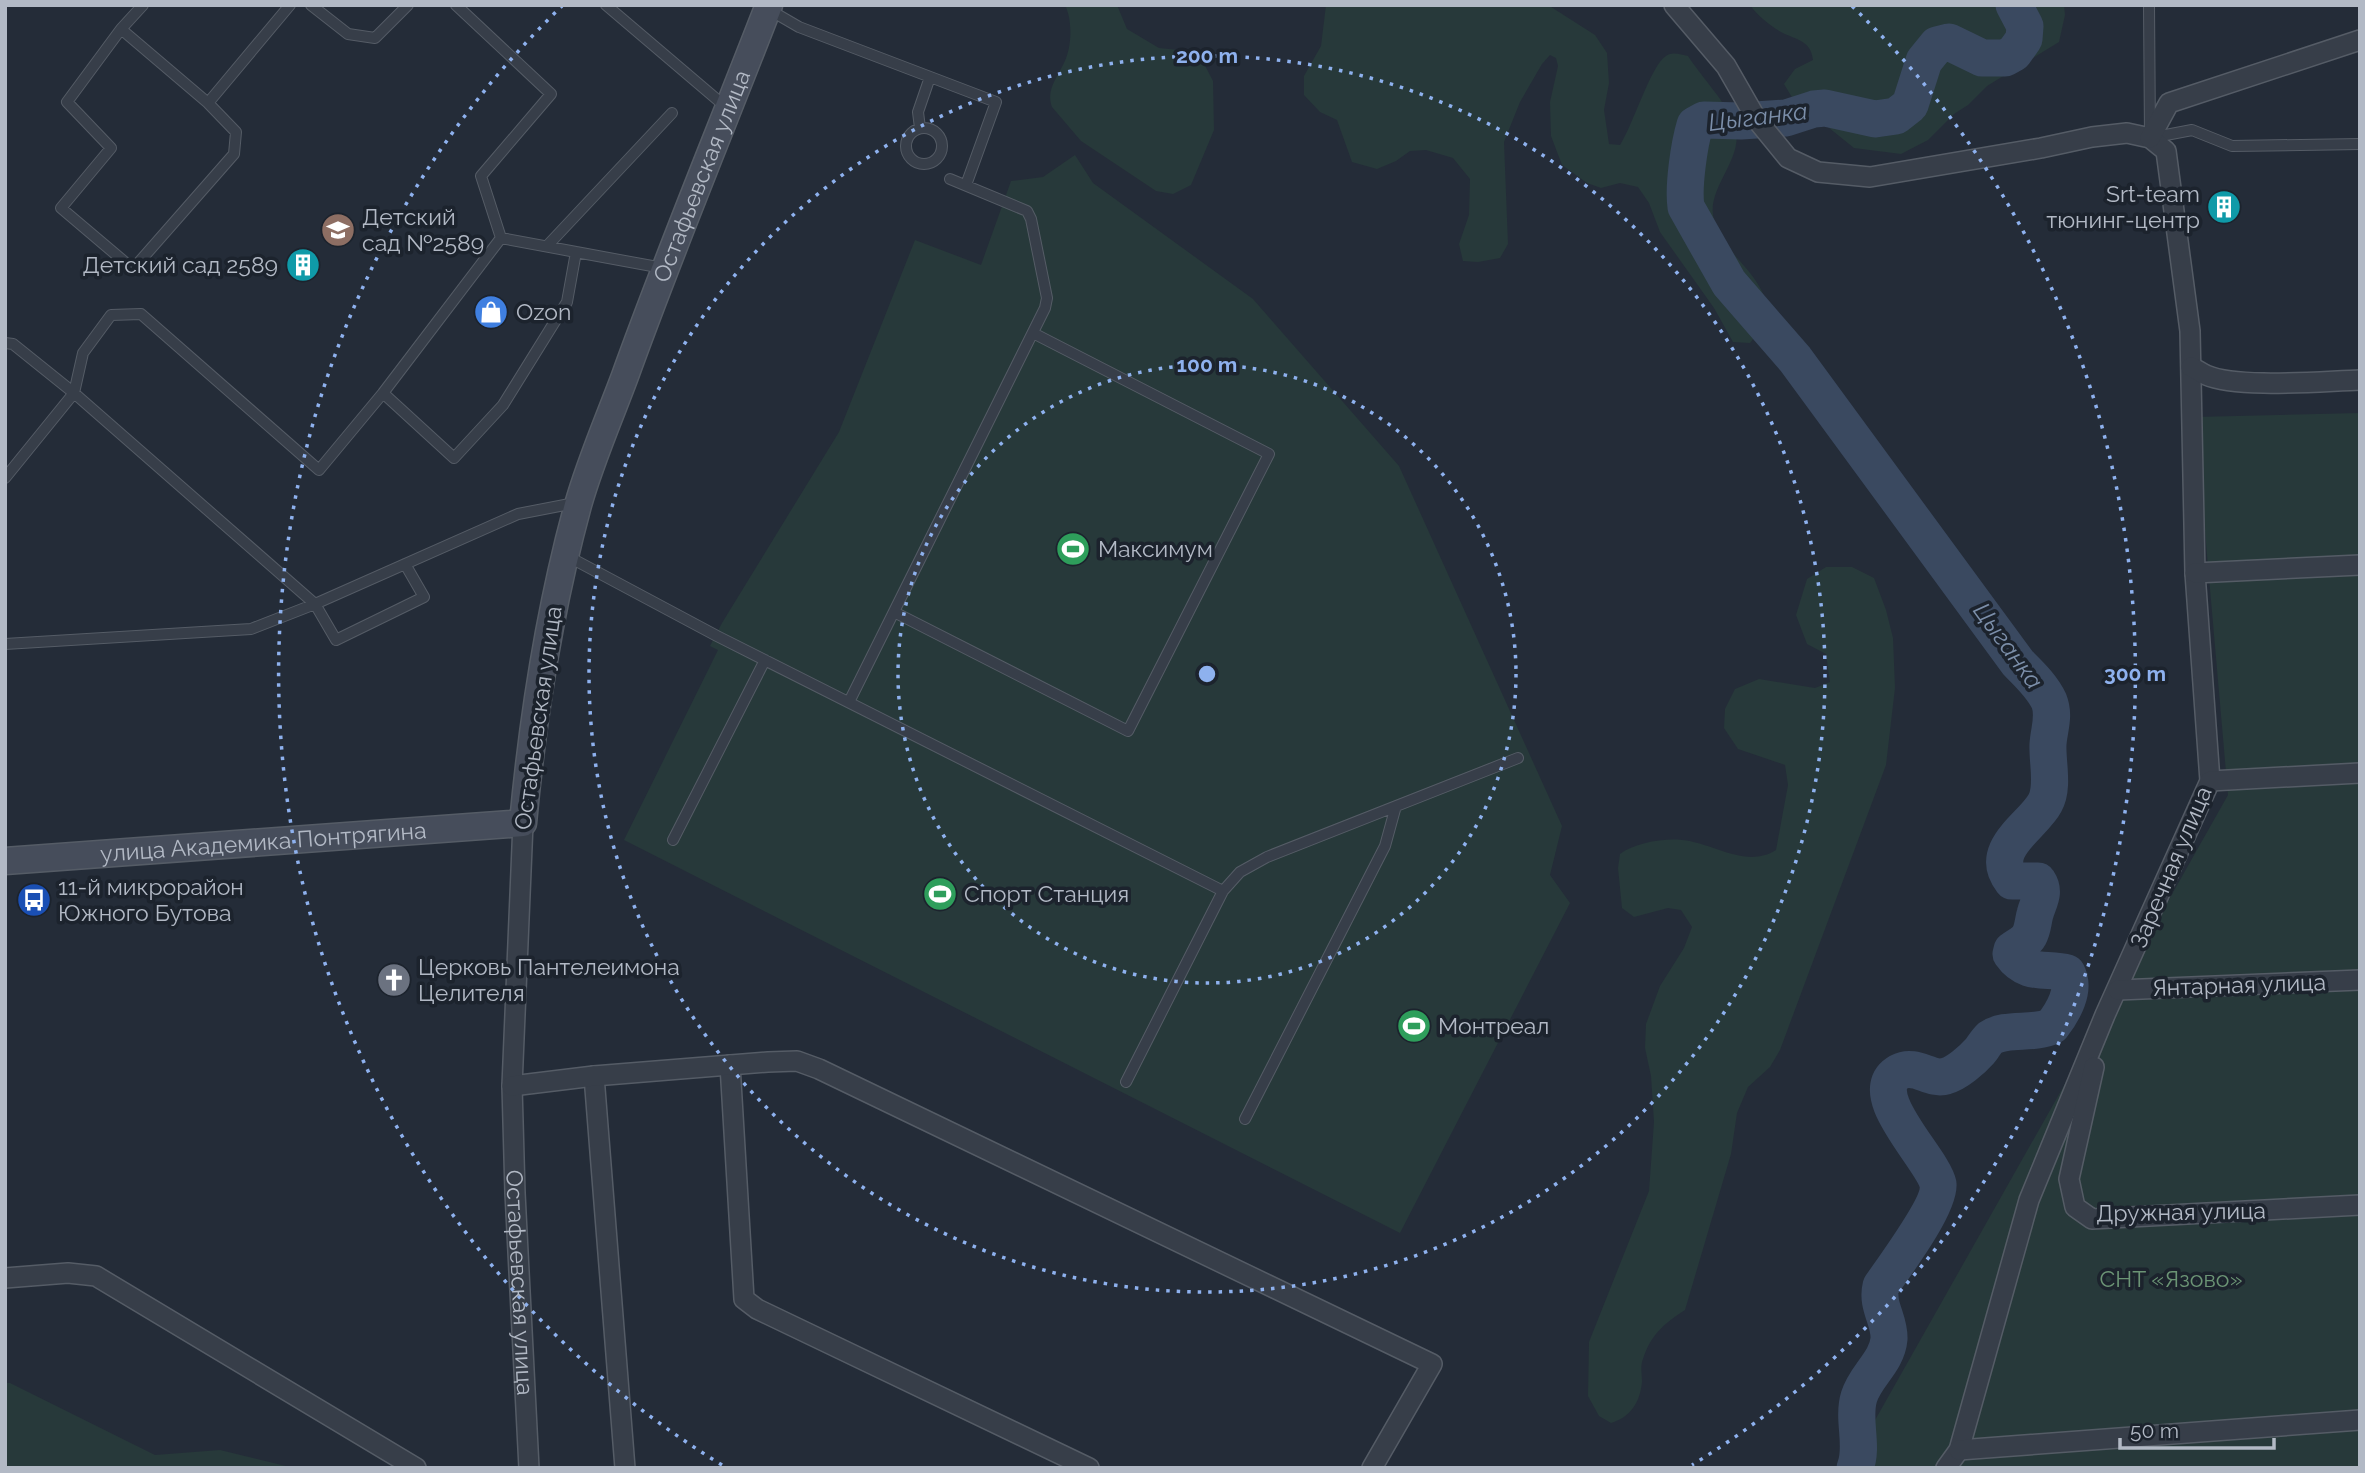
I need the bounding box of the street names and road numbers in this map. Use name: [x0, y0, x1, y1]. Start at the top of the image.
street label: Остафьевская улица: [647, 66, 755, 286]
street label: Остафьевская улица: [508, 604, 567, 832]
street label: Заречная улица: [2124, 782, 2217, 952]
street label: улица Академика Понтрягина: [99, 816, 427, 867]
street label: Янтарная улица: [2152, 968, 2326, 1001]
street label: Остафьевская улица: [501, 1169, 539, 1396]
street label: Дружная улица: [2096, 1197, 2266, 1226]

